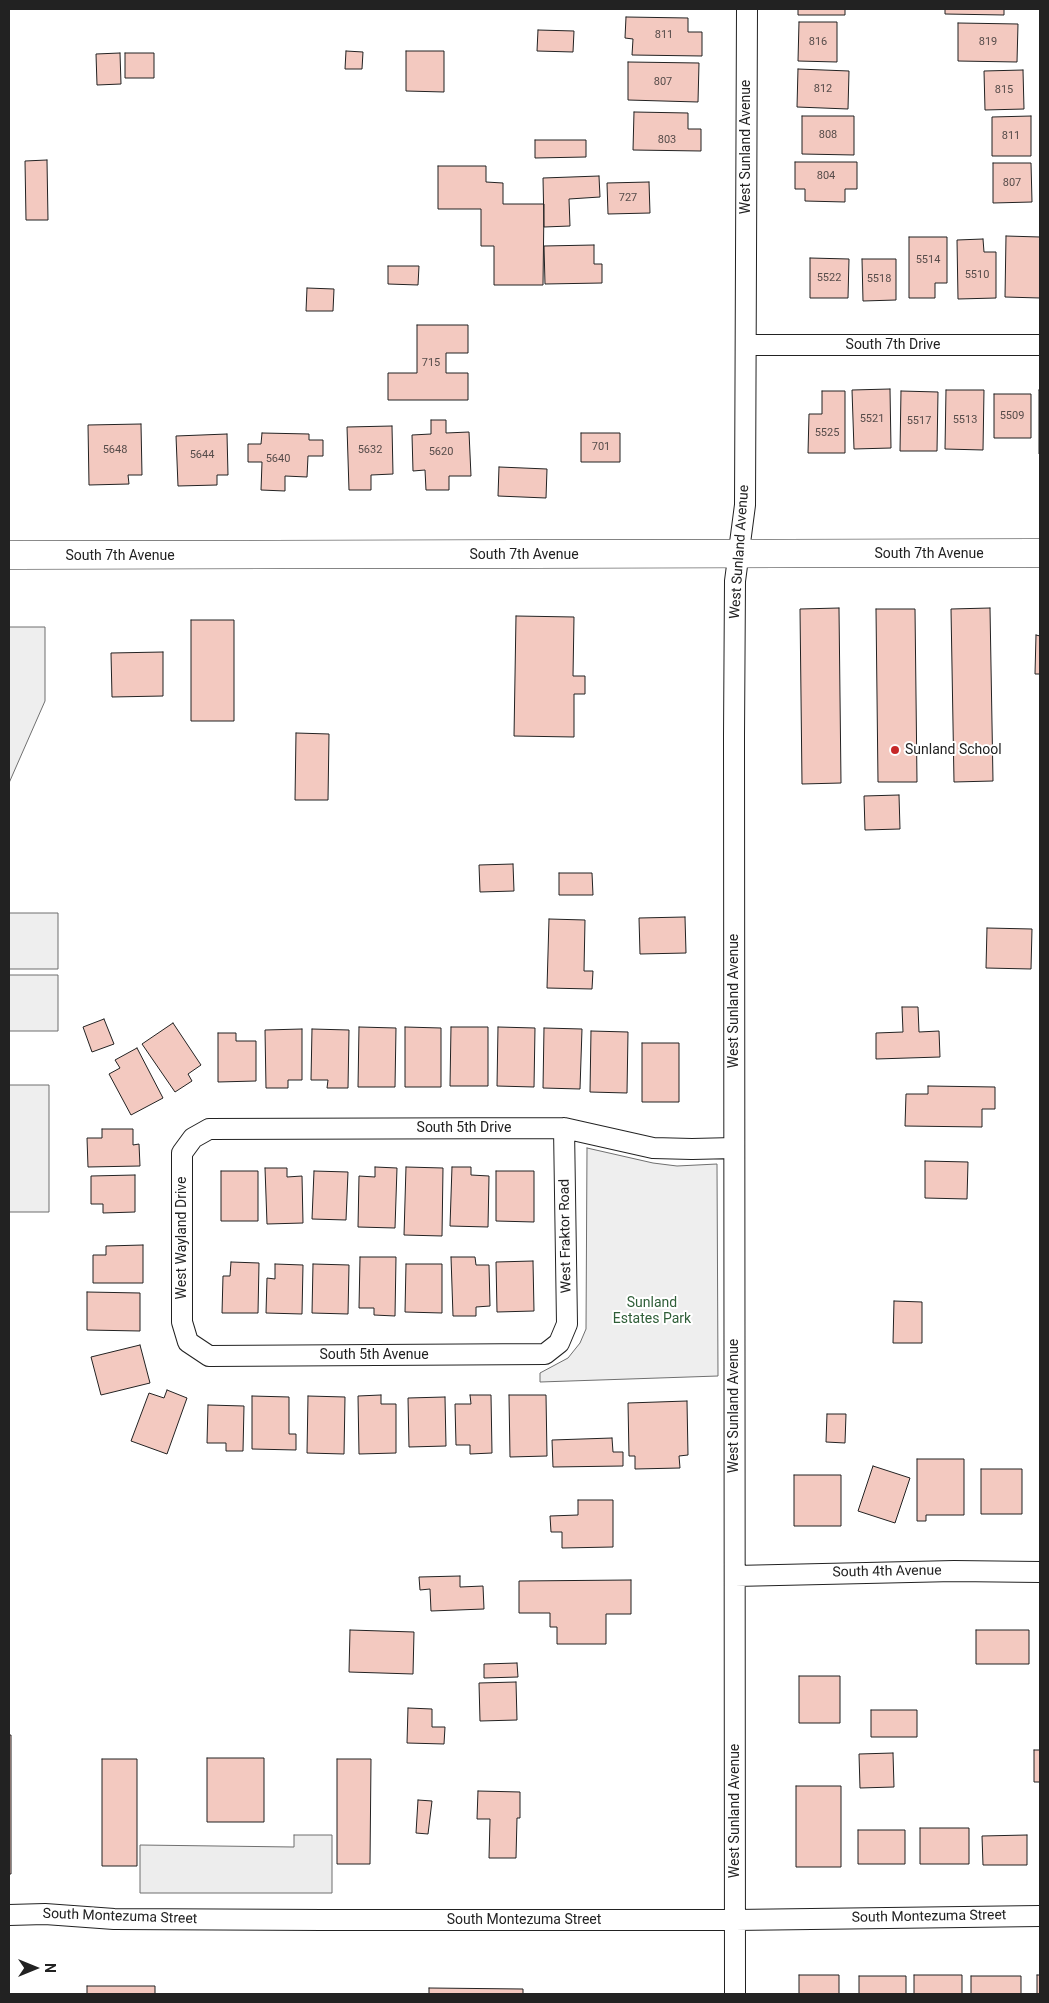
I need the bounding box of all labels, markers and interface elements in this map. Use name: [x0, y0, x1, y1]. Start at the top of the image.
house number: 811: [655, 28, 673, 42]
house number: 816: [809, 35, 827, 49]
house number: 819: [979, 35, 997, 49]
house number: 807: [654, 75, 672, 89]
street label: West Sunland Avenue: [738, 80, 754, 214]
house number: 812: [814, 82, 832, 96]
house number: 815: [995, 83, 1013, 97]
house number: 808: [819, 128, 837, 142]
house number: 811: [1002, 129, 1020, 143]
house number: 803: [658, 133, 676, 147]
house number: 804: [817, 169, 835, 183]
house number: 807: [1003, 176, 1021, 190]
house number: 727: [619, 191, 637, 205]
house number: 5514: [916, 253, 940, 267]
house number: 5510: [965, 268, 989, 282]
house number: 5522: [817, 271, 841, 285]
house number: 5518: [867, 272, 891, 286]
street label: South 7th Drive: [846, 337, 940, 353]
house number: 715: [422, 356, 440, 370]
house number: 5509: [1000, 409, 1024, 423]
house number: 5521: [860, 412, 884, 426]
house number: 5513: [953, 413, 977, 427]
house number: 5517: [907, 414, 931, 428]
house number: 5525: [815, 426, 839, 440]
house number: 701: [592, 440, 610, 454]
house number: 5648: [103, 443, 127, 457]
house number: 5632: [358, 443, 382, 457]
house number: 5620: [429, 445, 453, 459]
house number: 5644: [190, 448, 214, 462]
house number: 5640: [266, 452, 290, 466]
street label: West Sunland Avenue: [727, 484, 753, 620]
street label: South 7th Avenue: [874, 546, 984, 562]
street label: South 7th Avenue: [469, 547, 579, 563]
street label: South 7th Avenue: [65, 548, 175, 564]
place label: Sunland School: [905, 742, 1002, 758]
marker: Sunland School: [889, 744, 901, 756]
street label: West Sunland Avenue: [726, 934, 742, 1068]
street label: South 5th Drive: [417, 1120, 511, 1136]
street label: West Wayland Drive: [174, 1177, 190, 1299]
street label: West Fraktor Road: [557, 1179, 575, 1293]
park label: Sunland Estates Park: [613, 1295, 691, 1328]
street label: West Sunland Avenue: [726, 1339, 742, 1473]
street label: South 5th Avenue: [319, 1347, 429, 1363]
street label: South 4th Avenue: [832, 1563, 942, 1581]
street label: West Sunland Avenue: [727, 1744, 743, 1878]
street label: South Montezuma Street: [42, 1906, 198, 1928]
street label: South Montezuma Street: [852, 1907, 1006, 1927]
street label: South Montezuma Street: [447, 1912, 601, 1928]
north arrow: [10, 1943, 60, 1993]
text: N: [42, 1963, 58, 1973]

